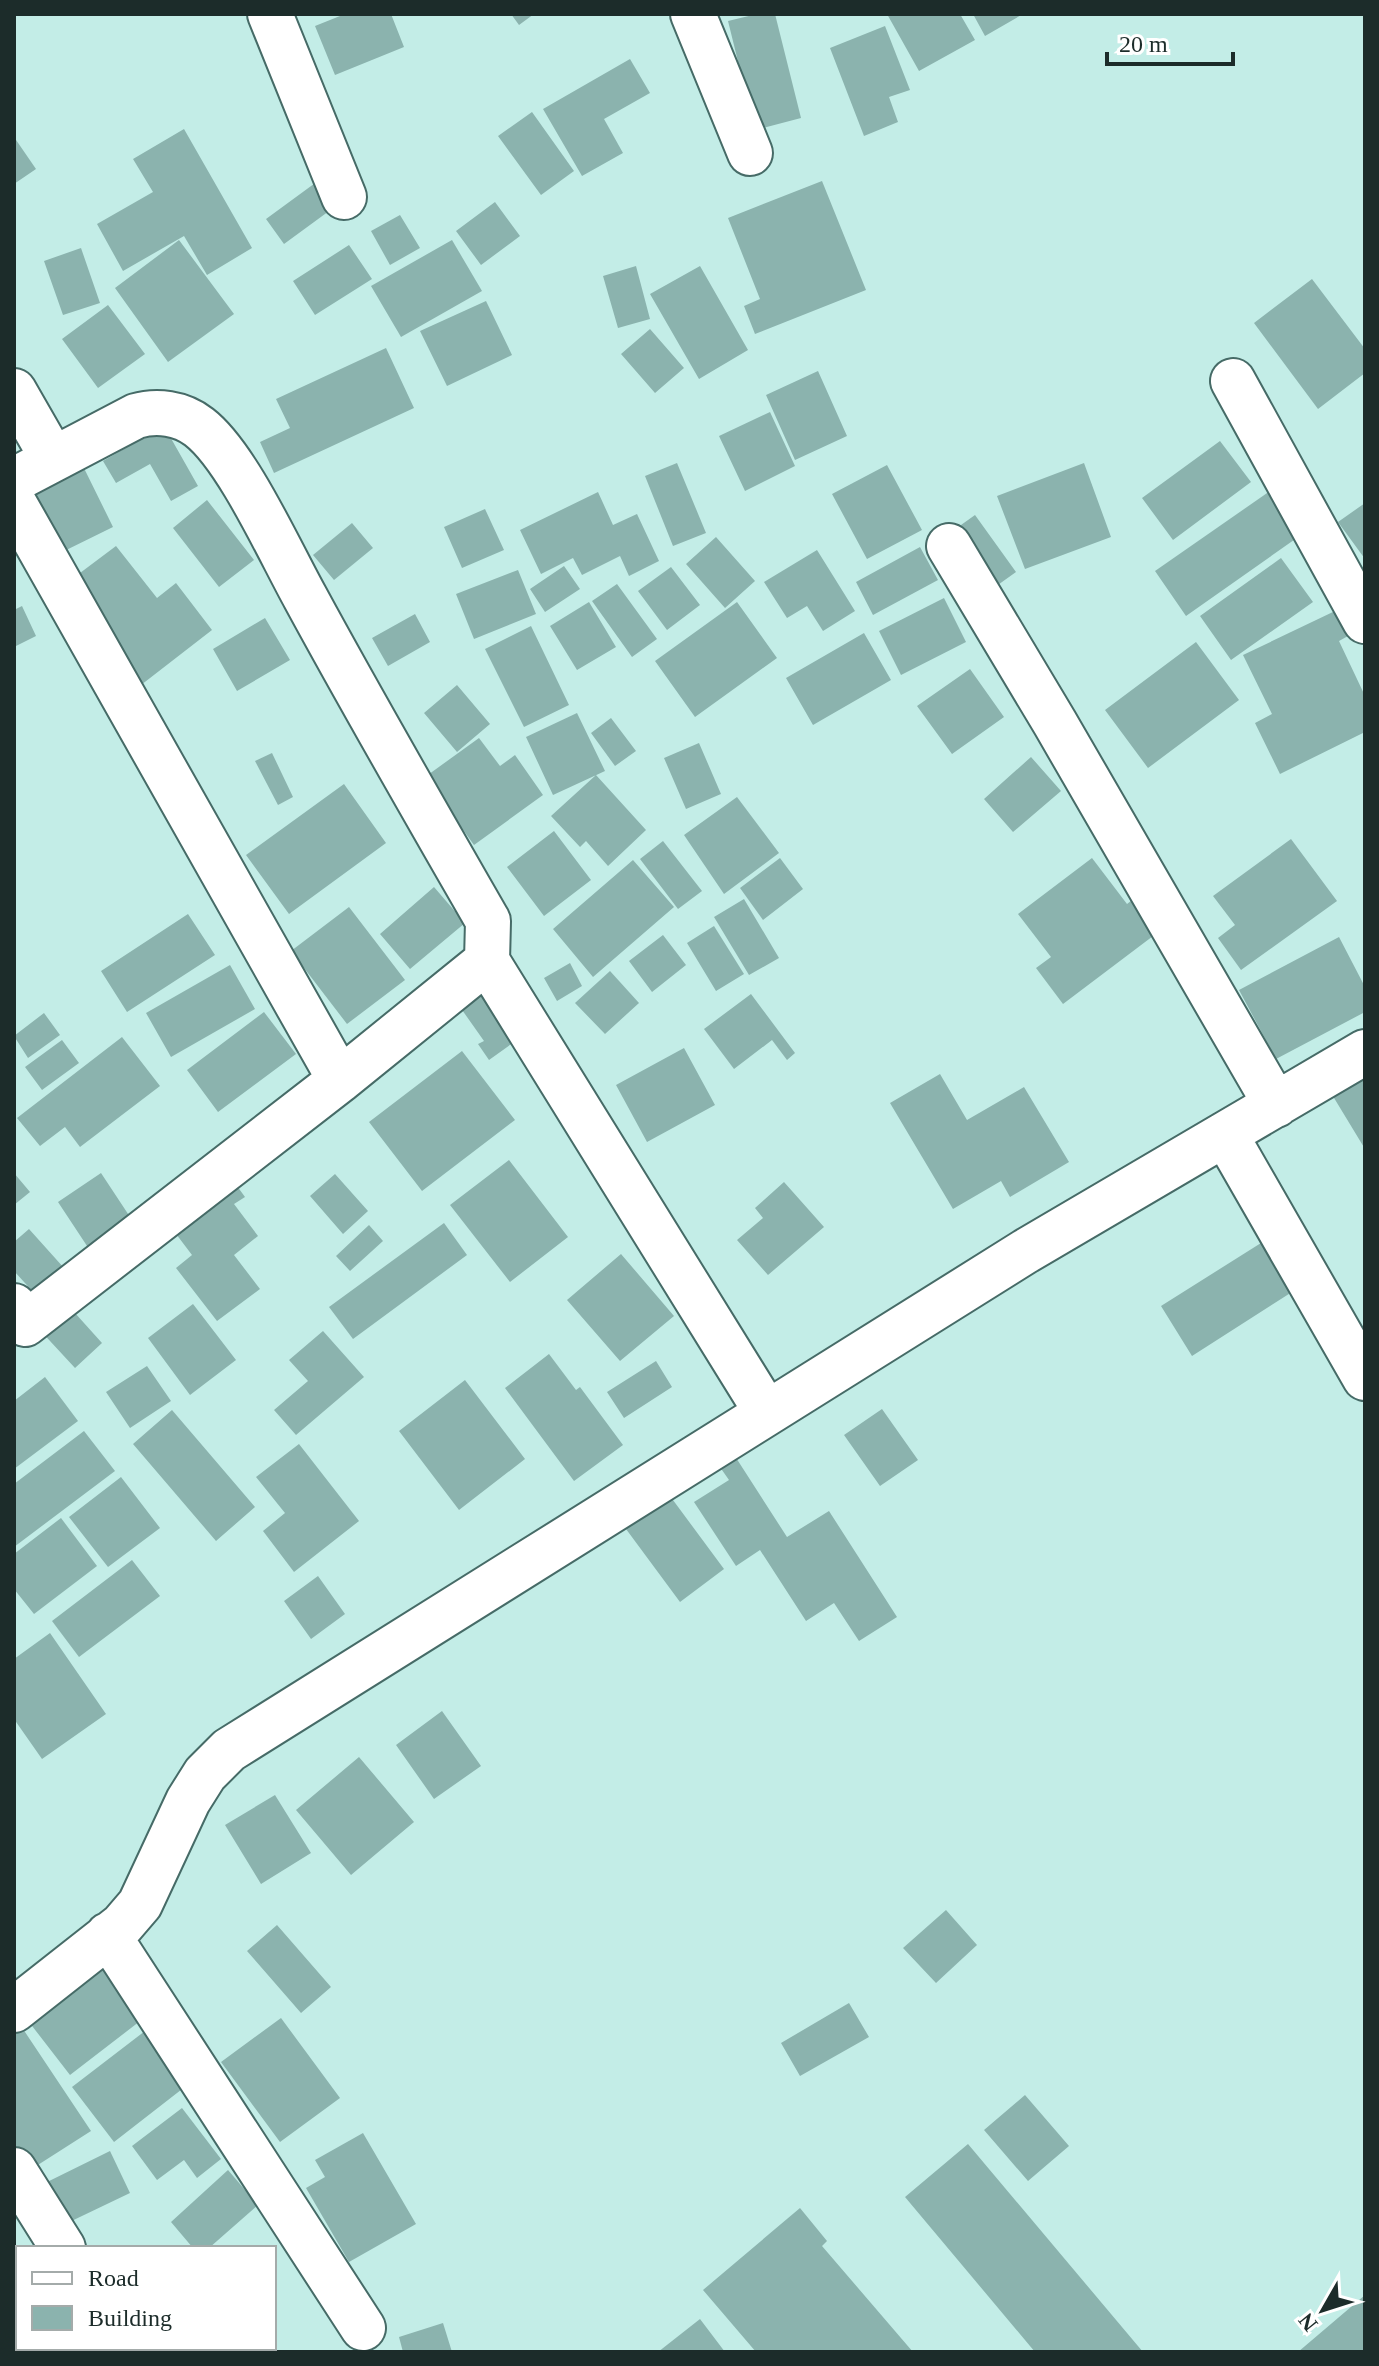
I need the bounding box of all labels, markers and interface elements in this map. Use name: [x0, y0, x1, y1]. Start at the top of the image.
scale bar: [1107, 16, 1233, 66]
text: 20 m: [1119, 31, 1168, 57]
legend: [16, 2246, 276, 2350]
text: Road: [88, 2265, 139, 2291]
north arrow: [1283, 2270, 1363, 2350]
text: Building: [88, 2305, 172, 2331]
text: N: [1293, 2308, 1323, 2336]

